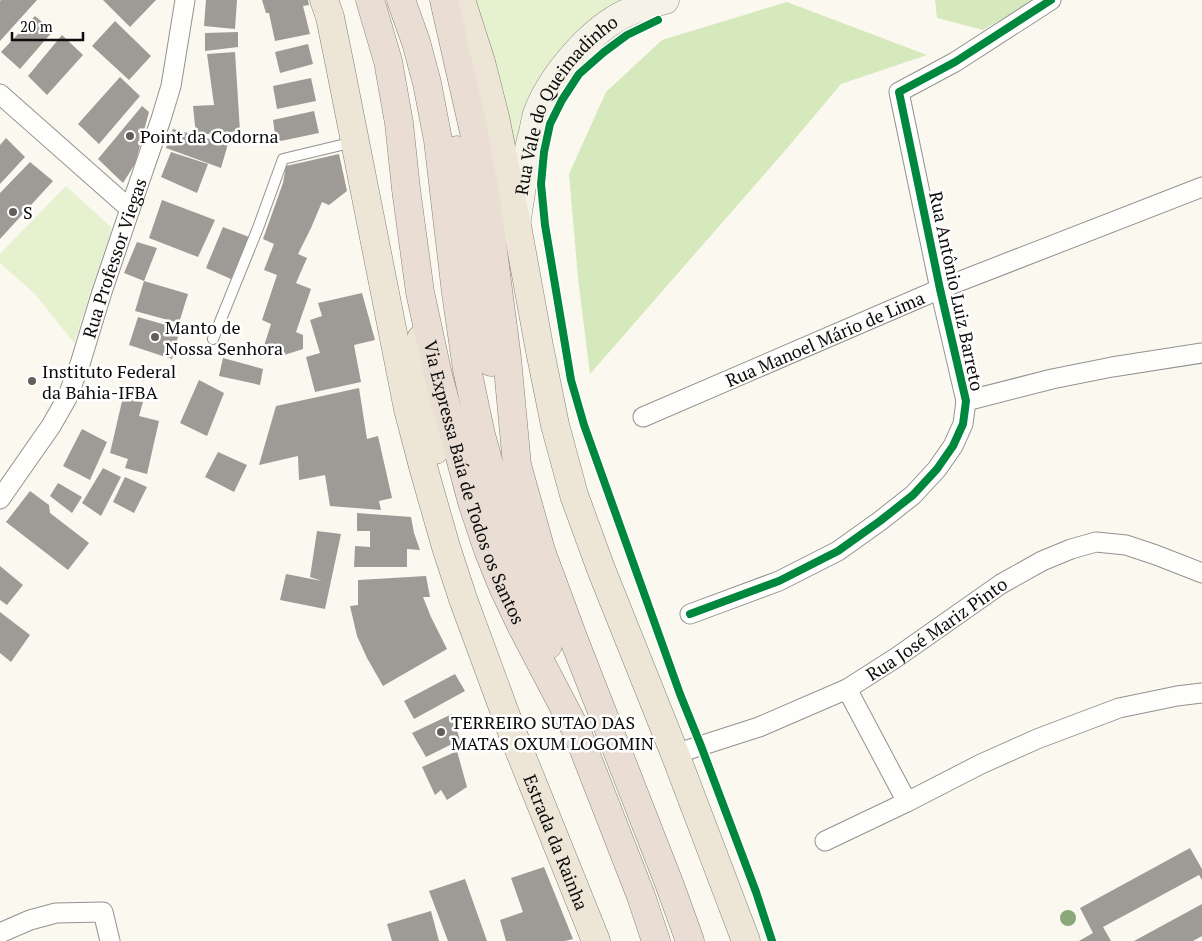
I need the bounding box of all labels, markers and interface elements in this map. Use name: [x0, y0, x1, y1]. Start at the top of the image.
street label: Rua Vale do Queimadinho: [509, 9, 622, 197]
scale bar: [12, 10, 84, 42]
text: 20 m: [20, 16, 53, 36]
place label: Point da Codorna: [140, 124, 279, 148]
marker: Point da Codorna: [124, 130, 136, 142]
street label: Rua Professor Viegas: [77, 175, 152, 341]
street label: Rua Antônio Luiz Barreto: [924, 189, 990, 393]
place label: S: [23, 200, 33, 224]
marker: S: [7, 206, 19, 218]
street label: Rua Manoel Mário de Lima: [722, 285, 928, 392]
place label: Manto de Nossa Senhora: [165, 315, 283, 360]
marker: Manto de Nossa Senhora: [149, 331, 161, 343]
street label: Via Expressa Baía de Todos os Santos: [419, 338, 531, 628]
place label: Instituto Federal da Bahia-IFBA: [42, 359, 176, 404]
marker: Instituto Federal da Bahia-IFBA: [26, 375, 38, 387]
street label: Rua José Mariz Pinto: [861, 571, 1012, 686]
place label: TERREIRO SUTAO DAS MATAS OXUM LOGOMIN: [451, 710, 654, 755]
marker: TERREIRO SUTAO DAS MATAS OXUM LOGOMIN: [435, 726, 447, 738]
street label: Estrada da Rainha: [518, 771, 594, 914]

